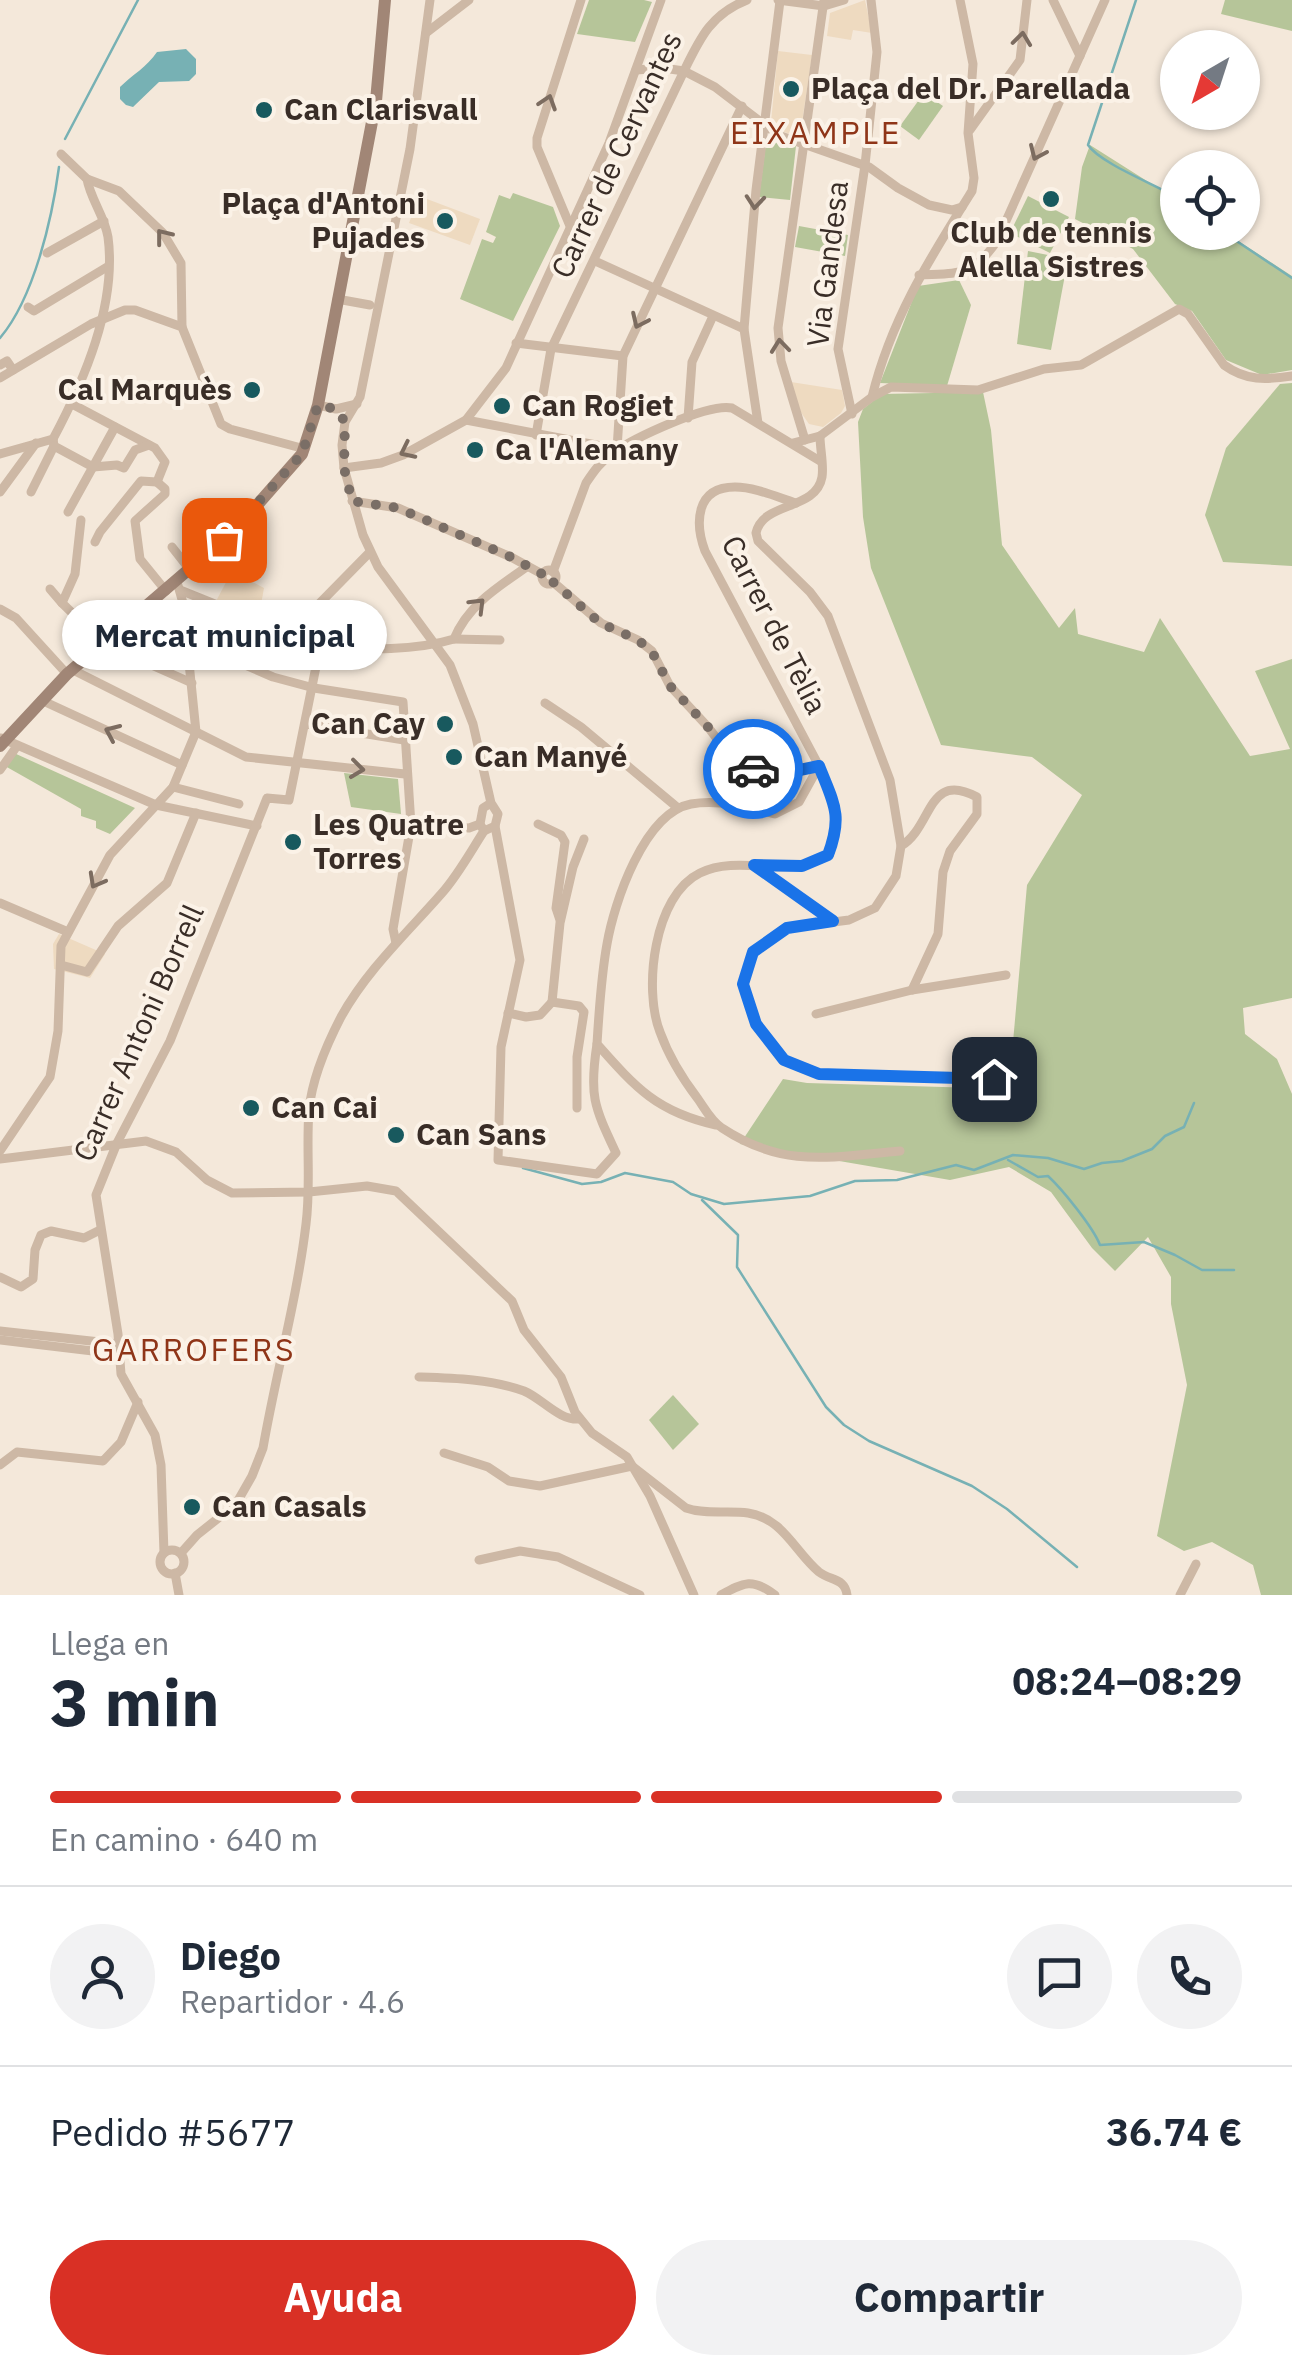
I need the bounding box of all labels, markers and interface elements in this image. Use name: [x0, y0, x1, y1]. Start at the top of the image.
street label: Carrer de Cervantes: [541, 25, 690, 284]
north arrow: [1160, 30, 1260, 130]
map controls: [1160, 30, 1260, 250]
one-way arrow: [1011, 31, 1032, 48]
place label: Plaça del Dr. Parellada: [811, 68, 1130, 107]
marker: Plaça del Dr. Parellada: [780, 78, 802, 100]
place label: Can Clarisvall: [284, 89, 478, 128]
one-way arrow: [536, 94, 557, 111]
marker: Can Clarisvall: [253, 99, 275, 121]
district label: EIXAMPLE: [730, 111, 902, 153]
one-way arrow: [1029, 143, 1049, 161]
button: locate: [1160, 150, 1260, 250]
street label: Via Gandesa: [797, 178, 856, 349]
place label: Plaça d'Antoni Pujades: [222, 183, 425, 256]
marker: Club de tennis Alella Sistres: [1040, 188, 1062, 210]
one-way arrow: [745, 194, 766, 210]
marker: Plaça d'Antoni Pujades: [434, 210, 456, 232]
place label: Club de tennis Alella Sistres: [950, 212, 1152, 285]
one-way arrow: [158, 229, 175, 247]
one-way arrow: [632, 310, 652, 328]
one-way arrow: [770, 338, 791, 354]
place label: Cal Marquès: [57, 369, 232, 408]
marker: Cal Marquès: [241, 379, 263, 401]
place label: Can Rogiet: [522, 385, 674, 424]
marker: Can Rogiet: [491, 395, 513, 417]
place label: Ca l'Alemany: [495, 429, 678, 468]
one-way arrow: [399, 439, 417, 459]
marker: Ca l'Alemany: [464, 439, 486, 461]
pin: [182, 498, 267, 583]
icon: bag: [197, 513, 252, 568]
street label: Carrer de Tèlia: [714, 528, 837, 720]
one-way arrow: [467, 598, 485, 616]
callout: Mercat municipal: [61, 600, 386, 670]
text: Mercat municipal: [94, 614, 355, 656]
place label: Can Cay: [311, 703, 425, 742]
marker: Can Cay: [434, 713, 456, 735]
courier: [703, 719, 803, 819]
one-way arrow: [104, 724, 122, 744]
place label: Can Manyé: [474, 736, 627, 775]
icon: car: [726, 742, 781, 797]
marker: Can Manyé: [443, 746, 465, 768]
one-way arrow: [349, 758, 365, 779]
place label: Les Quatre Torres: [313, 804, 464, 877]
marker: Les Quatre Torres: [282, 831, 304, 853]
one-way arrow: [88, 871, 108, 889]
street label: Carrer Antoni Borrell: [63, 898, 212, 1167]
pin: [952, 1037, 1037, 1122]
icon: home: [967, 1052, 1022, 1107]
place label: Can Cai: [271, 1087, 378, 1126]
marker: Can Cai: [240, 1097, 262, 1119]
place label: Can Sans: [416, 1114, 546, 1153]
marker: Can Sans: [385, 1124, 407, 1146]
district label: GARROFERS: [92, 1328, 296, 1370]
place label: Can Casals: [212, 1486, 367, 1525]
marker: Can Casals: [181, 1496, 203, 1518]
text: Llega en: [50, 1622, 170, 1664]
text: 08:24–08:29: [1012, 1656, 1242, 1705]
text: 3 min: [50, 1659, 220, 1744]
text: En camino · 640 m: [50, 1818, 318, 1860]
button: person: [50, 1924, 155, 2029]
button: chat: [1007, 1924, 1112, 2029]
button: phone: [1137, 1924, 1242, 2029]
text: Diego: [180, 1931, 281, 1980]
text: Repartidor · 4.6: [180, 1980, 405, 2022]
text: Pedido #5677: [50, 2107, 295, 2156]
text: 36.74 €: [1106, 2107, 1242, 2156]
button: Ayuda: [50, 2240, 636, 2355]
button: Compartir: [656, 2240, 1242, 2355]

